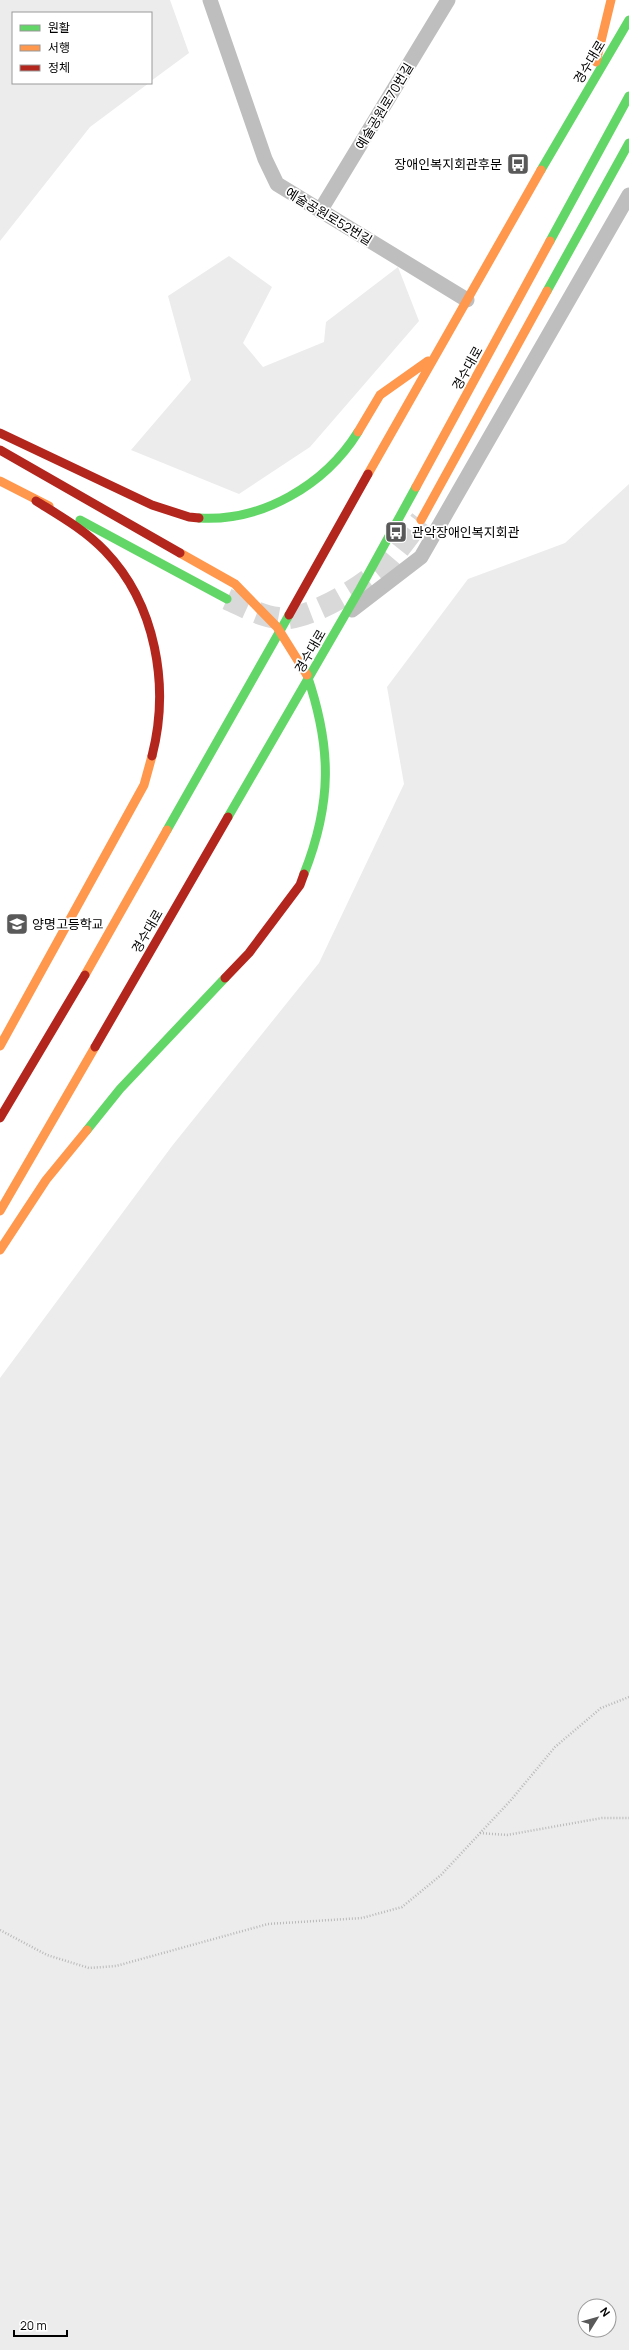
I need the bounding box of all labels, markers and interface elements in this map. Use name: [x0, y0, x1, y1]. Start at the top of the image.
legend: [12, 12, 152, 84]
text: 원활: [48, 19, 70, 36]
street label: 경수대로: [569, 37, 609, 87]
text: 서행: [48, 39, 70, 56]
text: 정체: [48, 59, 70, 76]
street label: 예술공원로70번길: [351, 59, 417, 153]
bus stop icon: 장애인복지회관후문: [505, 151, 531, 177]
place label: 장애인복지회관후문: [394, 155, 502, 173]
street label: 예술공원로52번길: [282, 183, 376, 249]
street label: 경수대로: [448, 343, 486, 393]
bus stop icon: 관악장애인복지회관: [383, 519, 409, 545]
place label: 관악장애인복지회관: [412, 523, 520, 541]
street label: 경수대로: [290, 626, 330, 676]
street label: 경수대로: [127, 906, 167, 956]
school or university icon: 양명고등학교: [4, 911, 30, 937]
place label: 양명고등학교: [32, 915, 104, 933]
north arrow: [577, 2298, 617, 2338]
text: N: [597, 2304, 614, 2319]
scale bar: [14, 2312, 67, 2338]
text: 20 m: [20, 2317, 47, 2334]

